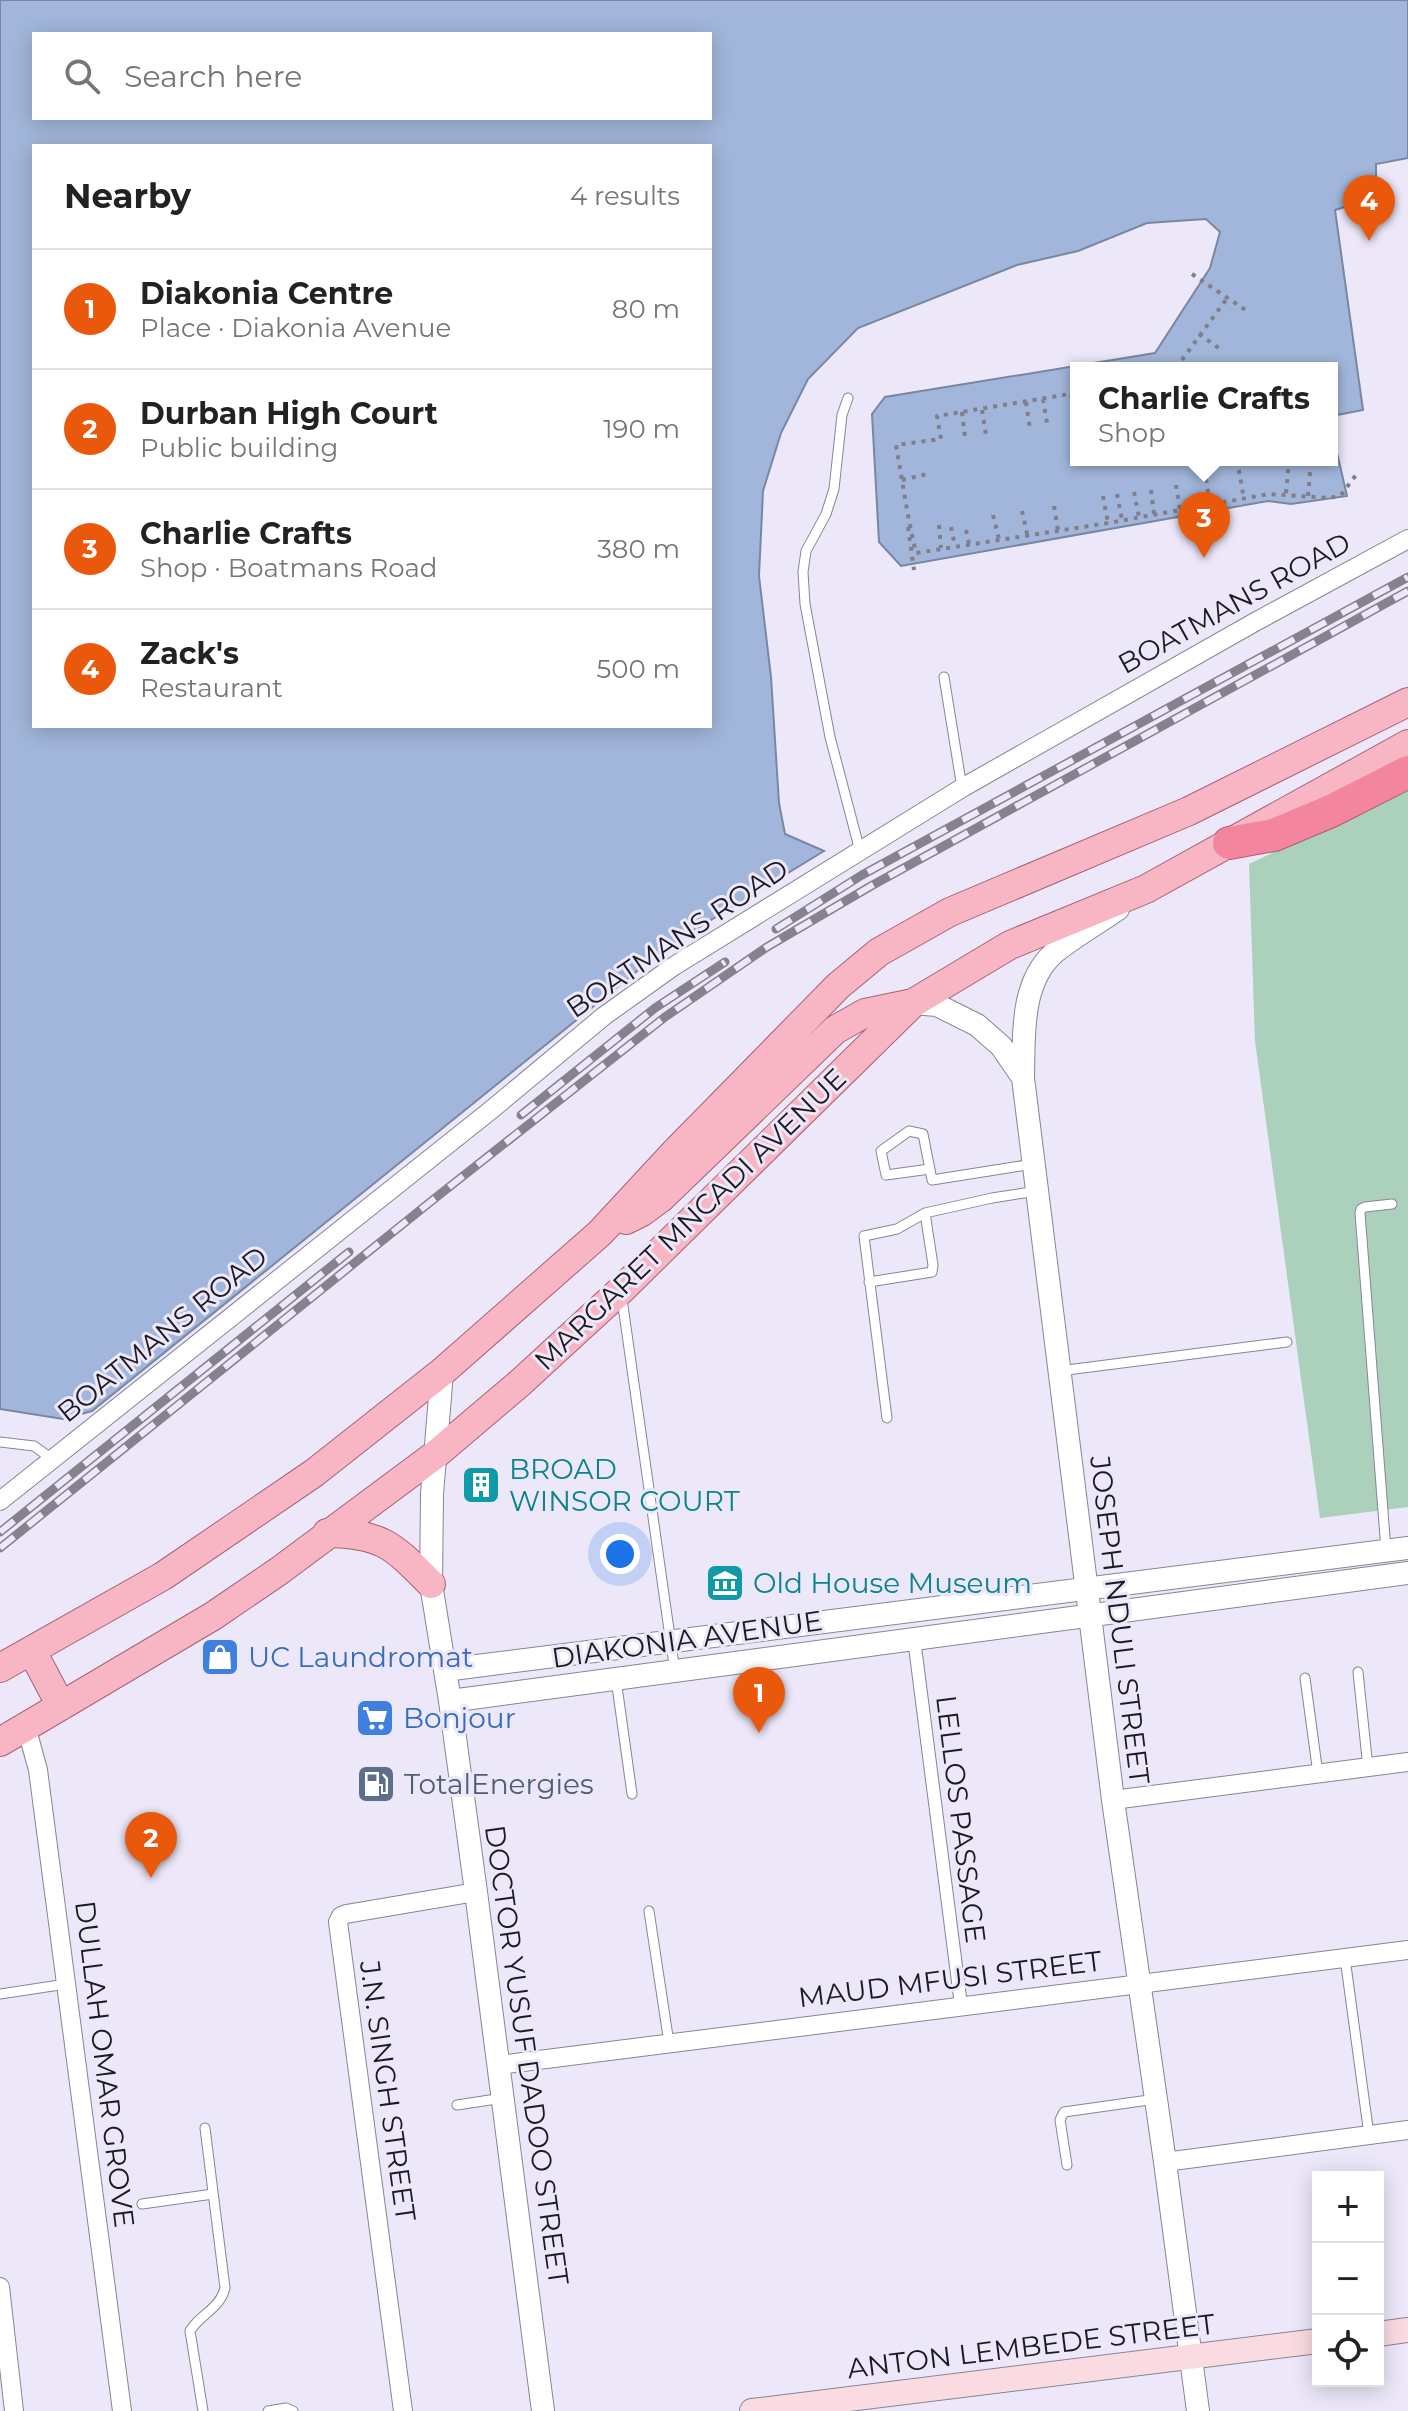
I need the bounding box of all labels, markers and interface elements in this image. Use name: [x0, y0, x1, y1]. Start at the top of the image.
search box: [32, 32, 712, 120]
icon: search: [60, 54, 104, 98]
text: Search here: [124, 58, 302, 95]
text: Nearby: [64, 175, 191, 217]
pin: 4: [1343, 175, 1395, 241]
text: 4 results: [570, 180, 680, 212]
text: Diakonia Centre: [140, 275, 393, 312]
text: 1: [85, 293, 95, 325]
text: 80 m: [612, 293, 680, 325]
text: Place · Diakonia Avenue: [140, 312, 451, 344]
popup: [1070, 362, 1338, 466]
text: Charlie Crafts: [1098, 380, 1310, 417]
text: Durban High Court: [140, 395, 438, 432]
text: 2: [82, 413, 98, 445]
text: 190 m: [603, 413, 680, 445]
text: Shop: [1098, 417, 1166, 449]
text: Public building: [140, 432, 338, 464]
pin: 3: [1178, 492, 1230, 558]
text: Charlie Crafts: [140, 515, 352, 552]
street label: BOATMANS ROAD: [1112, 525, 1356, 681]
text: 3: [82, 533, 98, 565]
text: 380 m: [597, 533, 680, 565]
text: Shop · Boatmans Road: [140, 552, 437, 584]
text: Zack's: [140, 635, 239, 672]
text: 4: [81, 653, 99, 685]
text: 500 m: [596, 653, 680, 685]
text: Restaurant: [140, 672, 283, 704]
street label: BOATMANS ROAD: [560, 851, 794, 1025]
street label: MARGARET MNCADI AVENUE: [527, 1061, 853, 1377]
street label: BOATMANS ROAD: [50, 1239, 274, 1429]
place label: BROAD WINSOR COURT: [509, 1452, 740, 1518]
street label: JOSEPH NDULI STREET: [1083, 1453, 1157, 1786]
building icon: BROAD WINSOR COURT: [460, 1464, 502, 1506]
your location: [600, 1534, 640, 1574]
museum icon: Old House Museum: [704, 1562, 746, 1604]
place label: Old House Museum: [753, 1566, 1032, 1600]
street label: DIAKONIA AVENUE: [549, 1603, 825, 1675]
shop icon: UC Laundromat: [199, 1636, 241, 1678]
place label: UC Laundromat: [248, 1640, 473, 1674]
pin: 1: [733, 1667, 785, 1733]
street label: LELLOS PASSAGE: [929, 1693, 993, 1945]
supermarket icon: Bonjour: [354, 1697, 396, 1739]
place label: Bonjour: [403, 1701, 516, 1735]
fuel station icon: TotalEnergies: [355, 1763, 397, 1805]
place label: TotalEnergies: [404, 1767, 594, 1801]
pin: 2: [125, 1812, 177, 1878]
street label: DOCTOR YUSUF DADOO STREET: [478, 1823, 576, 2287]
street label: DULLAH OMAR GROVE: [68, 1899, 142, 2229]
street label: MAUD MFUSI STREET: [796, 1944, 1104, 2014]
street label: J.N. SINGH STREET: [353, 1958, 423, 2223]
map controls: [1312, 2171, 1384, 2387]
button: +: [1312, 2171, 1384, 2243]
button: −: [1312, 2243, 1384, 2315]
street label: ANTON LEMBEDE STREET: [845, 2307, 1217, 2385]
button: locate: [1312, 2315, 1384, 2387]

